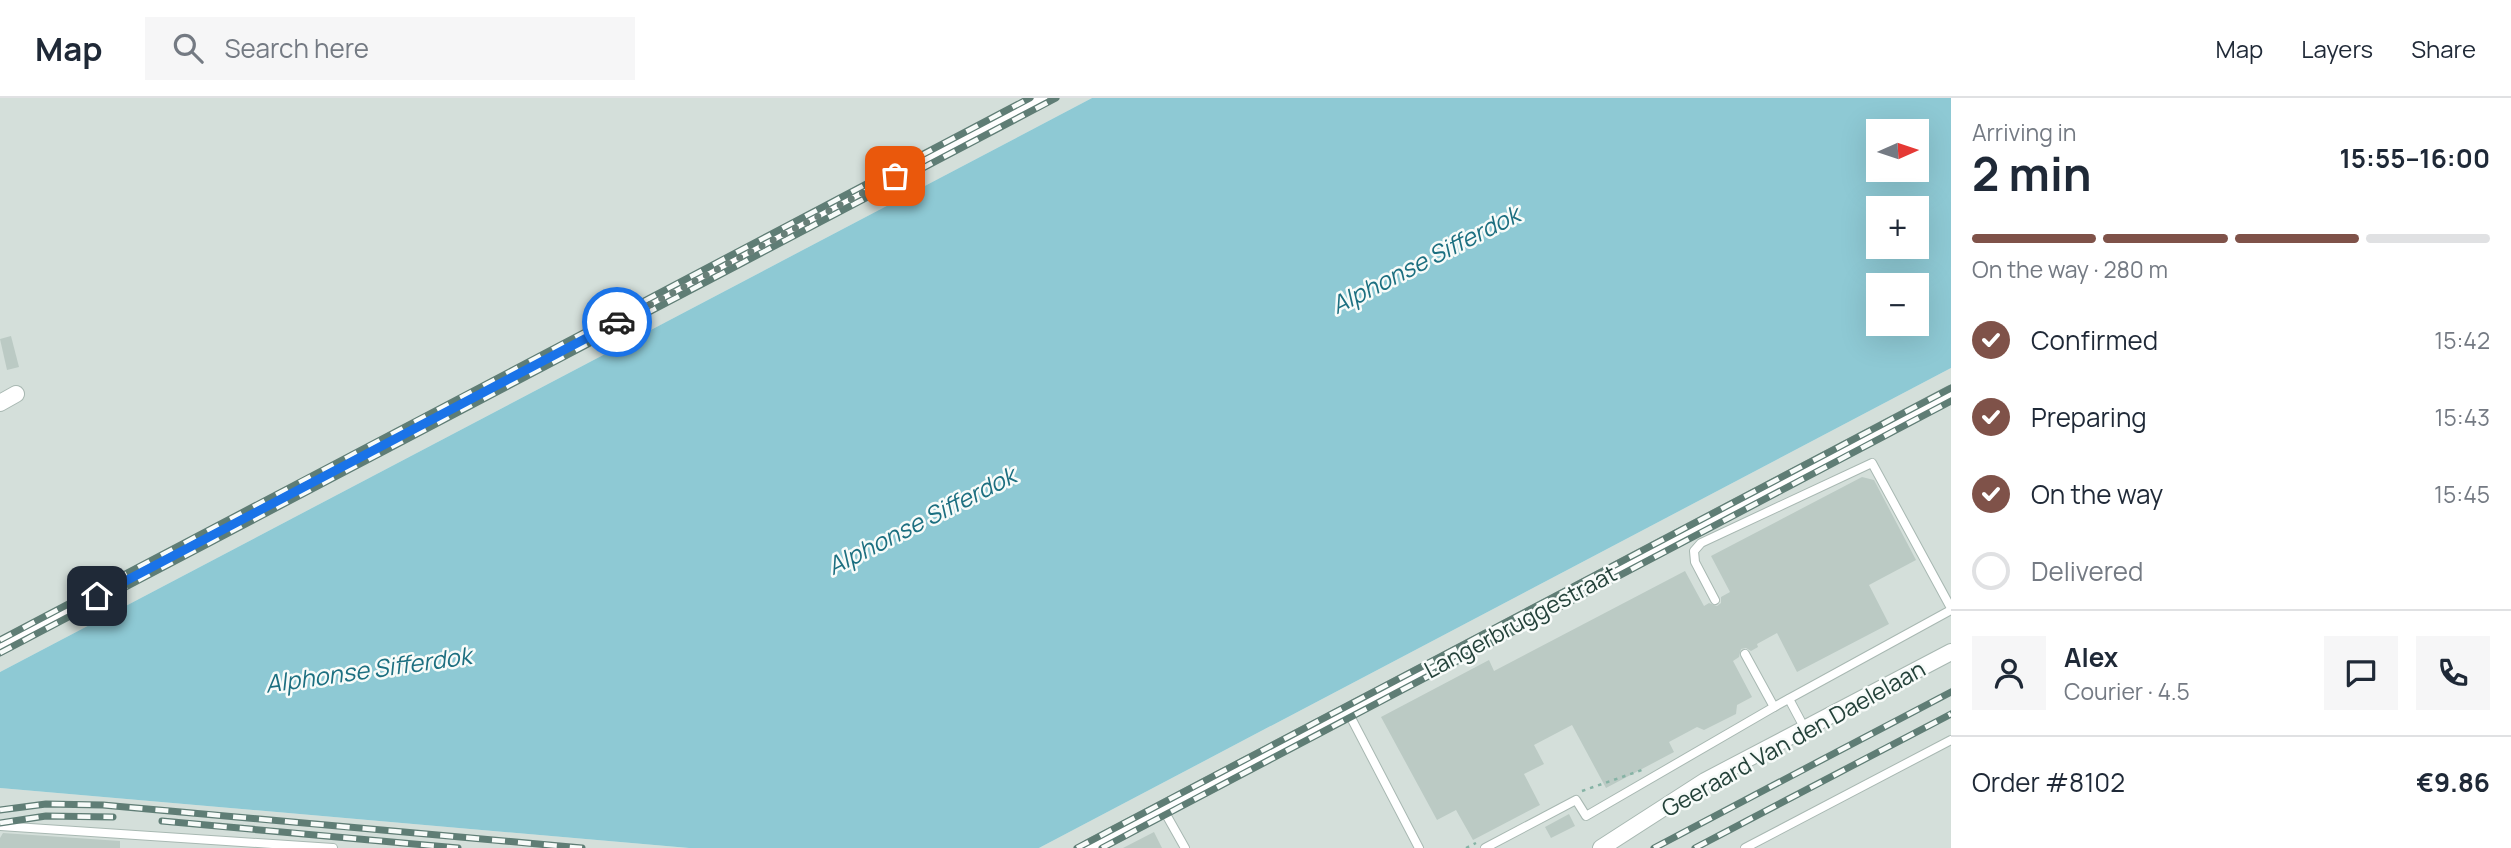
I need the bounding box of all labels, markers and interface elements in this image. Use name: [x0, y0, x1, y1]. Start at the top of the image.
search box: [145, 17, 635, 80]
text: Map: [35, 26, 103, 71]
icon: search: [169, 29, 207, 67]
text: Search here: [225, 30, 369, 66]
text: Map: [2216, 32, 2263, 65]
text: Layers: [2301, 32, 2373, 65]
text: Share: [2411, 32, 2476, 65]
text: Arriving in: [1972, 116, 2077, 148]
north arrow: [1866, 119, 1928, 182]
map controls: [1866, 119, 1929, 336]
text: 15:55–16:00: [2339, 140, 2490, 176]
text: 2 min: [1972, 142, 2092, 205]
pin: [865, 146, 925, 206]
icon: bag: [876, 157, 914, 195]
water label: Alphonse Sifferdok: [1325, 196, 1528, 321]
button: +: [1866, 196, 1929, 259]
text: On the way · 280 m: [1972, 253, 2168, 285]
button: −: [1866, 273, 1929, 336]
courier: [582, 287, 652, 357]
icon: car: [598, 303, 636, 341]
icon: check: [1972, 321, 2010, 359]
text: Confirmed: [2031, 322, 2158, 358]
text: 15:42: [2434, 324, 2490, 356]
icon: check: [1972, 398, 2010, 436]
text: Preparing: [2031, 399, 2147, 435]
text: 15:43: [2435, 401, 2490, 433]
water label: Alphonse Sifferdok: [821, 457, 1024, 582]
icon: check: [1972, 475, 2010, 513]
text: On the way: [2031, 476, 2163, 512]
text: 15:45: [2434, 478, 2490, 510]
text: Delivered: [2031, 553, 2143, 589]
street label: Langerbruggestraat: [1418, 557, 1622, 685]
pin: [67, 566, 127, 626]
icon: home: [78, 577, 116, 615]
button: person: [1972, 636, 2046, 710]
button: chat: [2324, 636, 2398, 710]
button: phone: [2416, 636, 2490, 710]
water label: Alphonse Sifferdok: [263, 638, 476, 700]
text: Alex: [2064, 639, 2118, 675]
street label: Geeraard Van den Daelelaan: [1655, 652, 1931, 824]
text: Courier · 4.5: [2064, 675, 2190, 707]
text: Order #8102: [1972, 764, 2125, 800]
text: €9.86: [2416, 764, 2490, 800]

